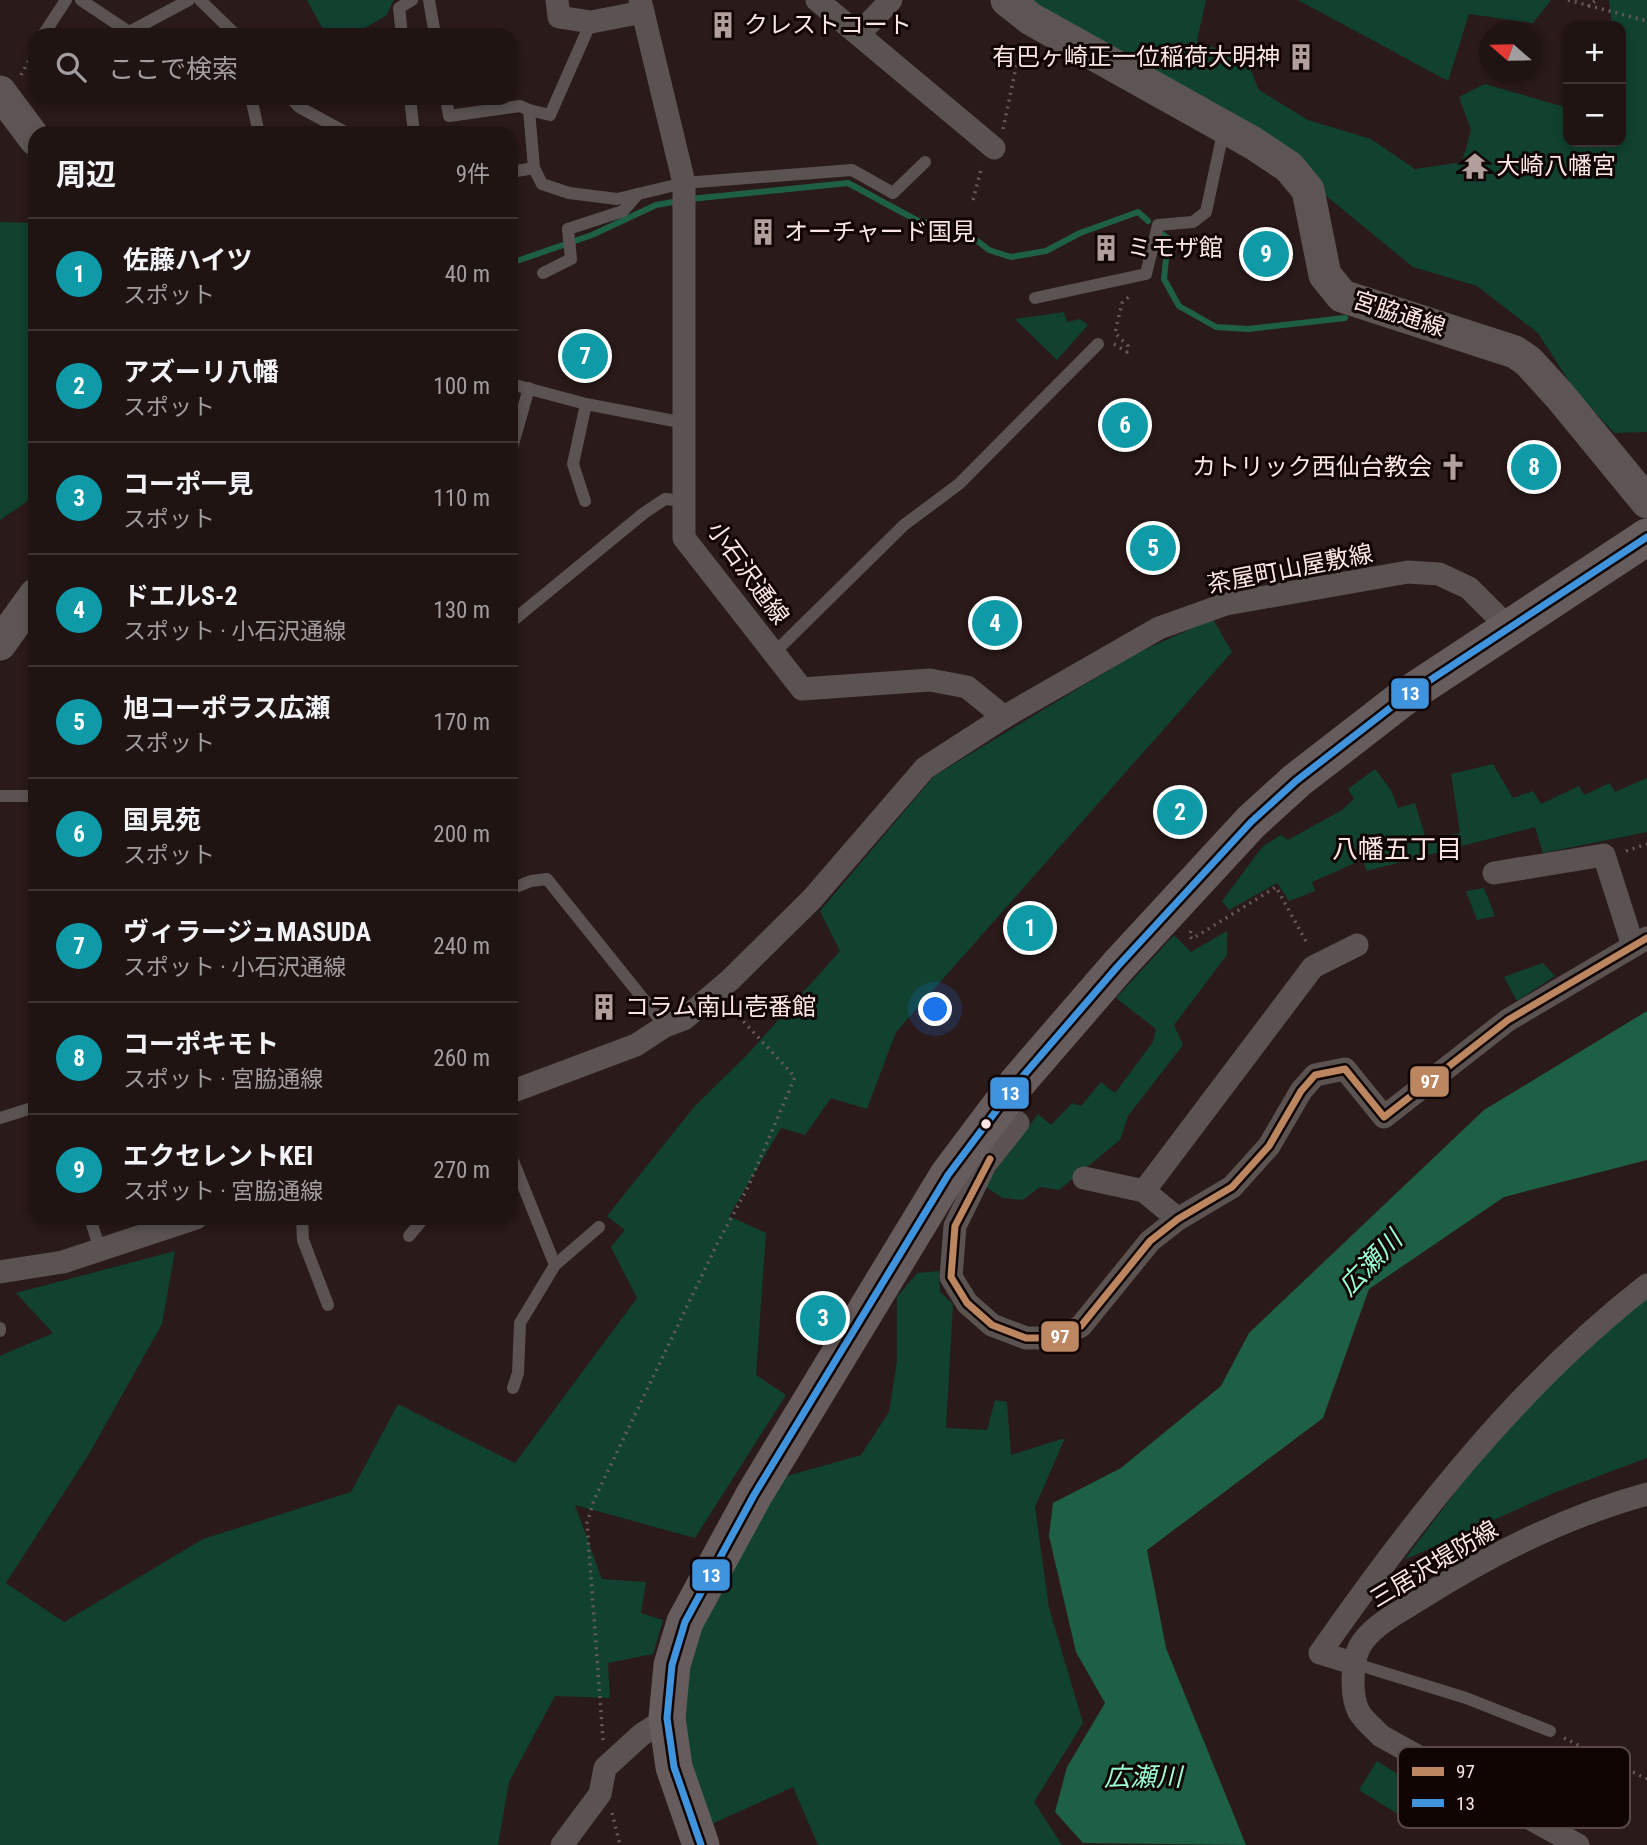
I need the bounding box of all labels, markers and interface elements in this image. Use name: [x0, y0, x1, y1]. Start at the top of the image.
building icon: クレストコート: [708, 10, 738, 40]
place label: クレストコート: [744, 11, 912, 39]
north arrow: [1479, 21, 1542, 84]
map controls: [1563, 21, 1626, 147]
button: +: [1563, 21, 1626, 84]
search box: [28, 28, 518, 105]
building icon: 有巴ヶ崎正一位稲荷大明神: [1286, 42, 1316, 72]
place label: 有巴ヶ崎正一位稲荷大明神: [992, 43, 1280, 71]
icon: search: [52, 48, 90, 86]
text: ここで検索: [108, 54, 238, 84]
button: −: [1563, 84, 1626, 147]
temple icon: 大崎八幡宮: [1460, 151, 1490, 181]
place label: 大崎八幡宮: [1496, 152, 1616, 180]
text: 周辺: [56, 157, 116, 192]
text: 9件: [456, 161, 490, 188]
building icon: オーチャード国見: [748, 217, 778, 247]
place label: オーチャード国見: [784, 218, 976, 246]
pin: 9: [1243, 228, 1289, 280]
building icon: ミモザ館: [1091, 233, 1121, 263]
place label: ミモザ館: [1127, 234, 1223, 262]
text: 佐藤ハイツ: [123, 245, 252, 275]
text: 1: [73, 261, 85, 288]
text: 40 m: [445, 261, 490, 288]
text: スポット: [123, 282, 215, 309]
street label: 宮脇通線: [1349, 286, 1449, 342]
pin: 7: [562, 330, 608, 382]
text: アズーリ八幡: [123, 357, 279, 387]
text: 2: [73, 373, 85, 400]
text: 100 m: [433, 373, 490, 400]
text: スポット: [123, 394, 215, 421]
pin: 6: [1102, 399, 1148, 451]
pin: 8: [1511, 441, 1557, 493]
church icon: カトリック西仙台教会: [1438, 452, 1468, 482]
place label: カトリック西仙台教会: [1192, 453, 1432, 481]
text: コーポ一見: [123, 469, 253, 499]
text: 3: [73, 485, 85, 512]
text: 110 m: [433, 485, 490, 512]
text: スポット: [123, 506, 215, 533]
street label: 小石沢通線: [701, 516, 795, 630]
pin: 5: [1130, 522, 1176, 574]
street label: 茶屋町山屋敷線: [1205, 539, 1375, 599]
text: ドエルS-2: [123, 581, 238, 611]
text: 4: [73, 597, 85, 624]
text: 130 m: [433, 597, 490, 624]
pin: 4: [972, 597, 1018, 649]
text: スポット · 小石沢通線: [123, 618, 346, 645]
line badge: 13: [1390, 677, 1430, 710]
text: 13: [1400, 682, 1420, 705]
text: 旭コーポラス広瀬: [123, 693, 330, 723]
text: 5: [73, 709, 85, 736]
text: 170 m: [433, 709, 490, 736]
text: スポット: [123, 730, 215, 757]
pin: 2: [1157, 786, 1203, 838]
text: 国見苑: [123, 805, 201, 835]
text: 6: [73, 821, 85, 848]
text: 200 m: [433, 821, 490, 848]
district label: 八幡五丁目: [1332, 834, 1462, 864]
text: スポット: [123, 842, 215, 869]
pin: 1: [1007, 902, 1053, 954]
text: ヴィラージュMASUDA: [123, 917, 371, 947]
text: 7: [73, 933, 85, 960]
text: 240 m: [433, 933, 490, 960]
text: スポット · 小石沢通線: [123, 954, 346, 981]
building icon: コラム南山壱番館: [589, 992, 619, 1022]
your location: [918, 992, 952, 1026]
place label: コラム南山壱番館: [625, 993, 816, 1021]
text: コーポキモト: [123, 1029, 279, 1059]
text: 8: [73, 1045, 85, 1072]
text: 260 m: [433, 1045, 490, 1072]
line badge: 97: [1409, 1065, 1450, 1098]
text: スポット · 宮脇通線: [123, 1066, 323, 1093]
text: 97: [1420, 1070, 1440, 1093]
line badge: 13: [989, 1076, 1030, 1110]
text: 13: [1000, 1082, 1020, 1105]
unlabelled marker: [979, 1117, 993, 1131]
text: エクセレントKEI: [123, 1141, 313, 1171]
text: 9: [73, 1157, 85, 1184]
text: 270 m: [433, 1157, 490, 1184]
text: スポット · 宮脇通線: [123, 1178, 323, 1205]
water label: 広瀬川: [1332, 1222, 1410, 1301]
pin: 3: [800, 1292, 846, 1344]
line badge: 97: [1040, 1320, 1080, 1353]
text: 97: [1050, 1325, 1070, 1348]
street label: 三居沢堤防線: [1365, 1515, 1503, 1613]
line badge: 13: [691, 1558, 731, 1592]
text: 13: [701, 1564, 721, 1587]
legend: [1398, 1747, 1630, 1828]
text: 97: [1456, 1760, 1475, 1783]
water label: 広瀬川: [1104, 1762, 1185, 1792]
text: 13: [1456, 1792, 1475, 1815]

